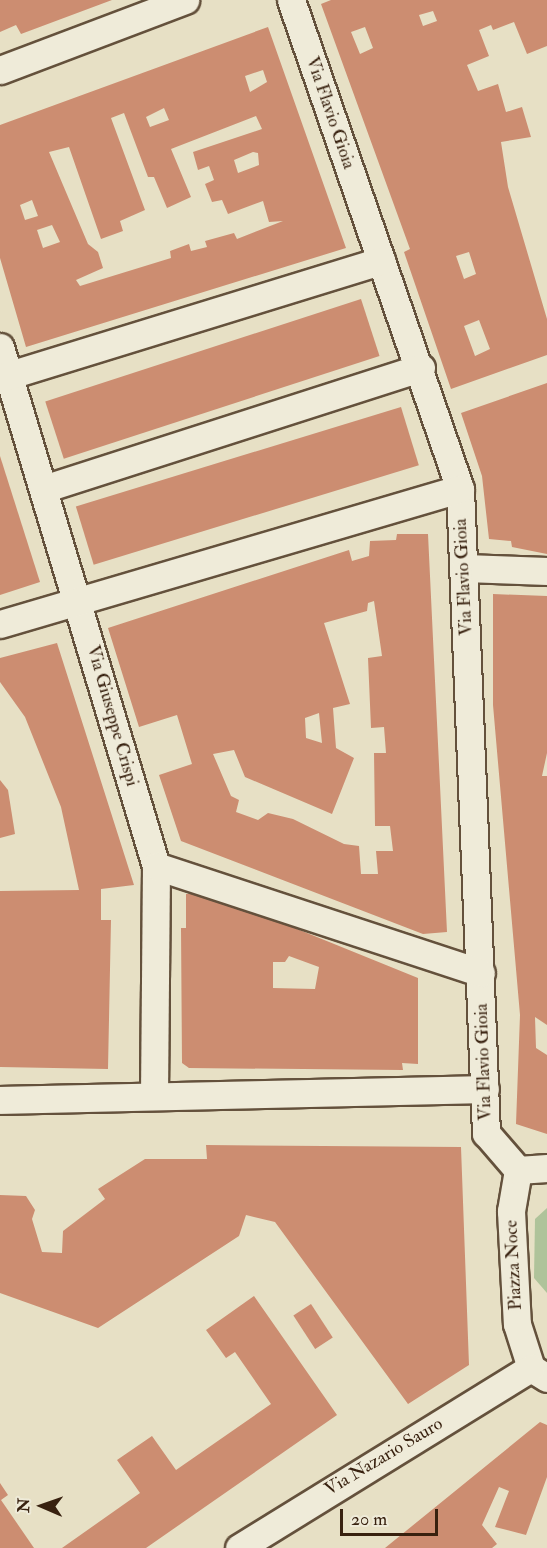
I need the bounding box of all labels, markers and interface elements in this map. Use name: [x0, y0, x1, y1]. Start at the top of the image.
street label: Via Flavio Gioia: [301, 54, 359, 172]
street label: Via Flavio Gioia: [450, 518, 478, 636]
street label: Via Giuseppe Crispi: [82, 643, 142, 789]
street label: Via Flavio Gioia: [471, 1003, 497, 1121]
street label: Piazza Noce: [501, 1219, 527, 1311]
street label: Via Nazario Sauro: [321, 1413, 447, 1501]
north arrow: [12, 1476, 72, 1536]
scale bar: [343, 1497, 440, 1535]
text: N: [14, 1498, 34, 1513]
text: 20 m: [351, 1508, 387, 1531]

